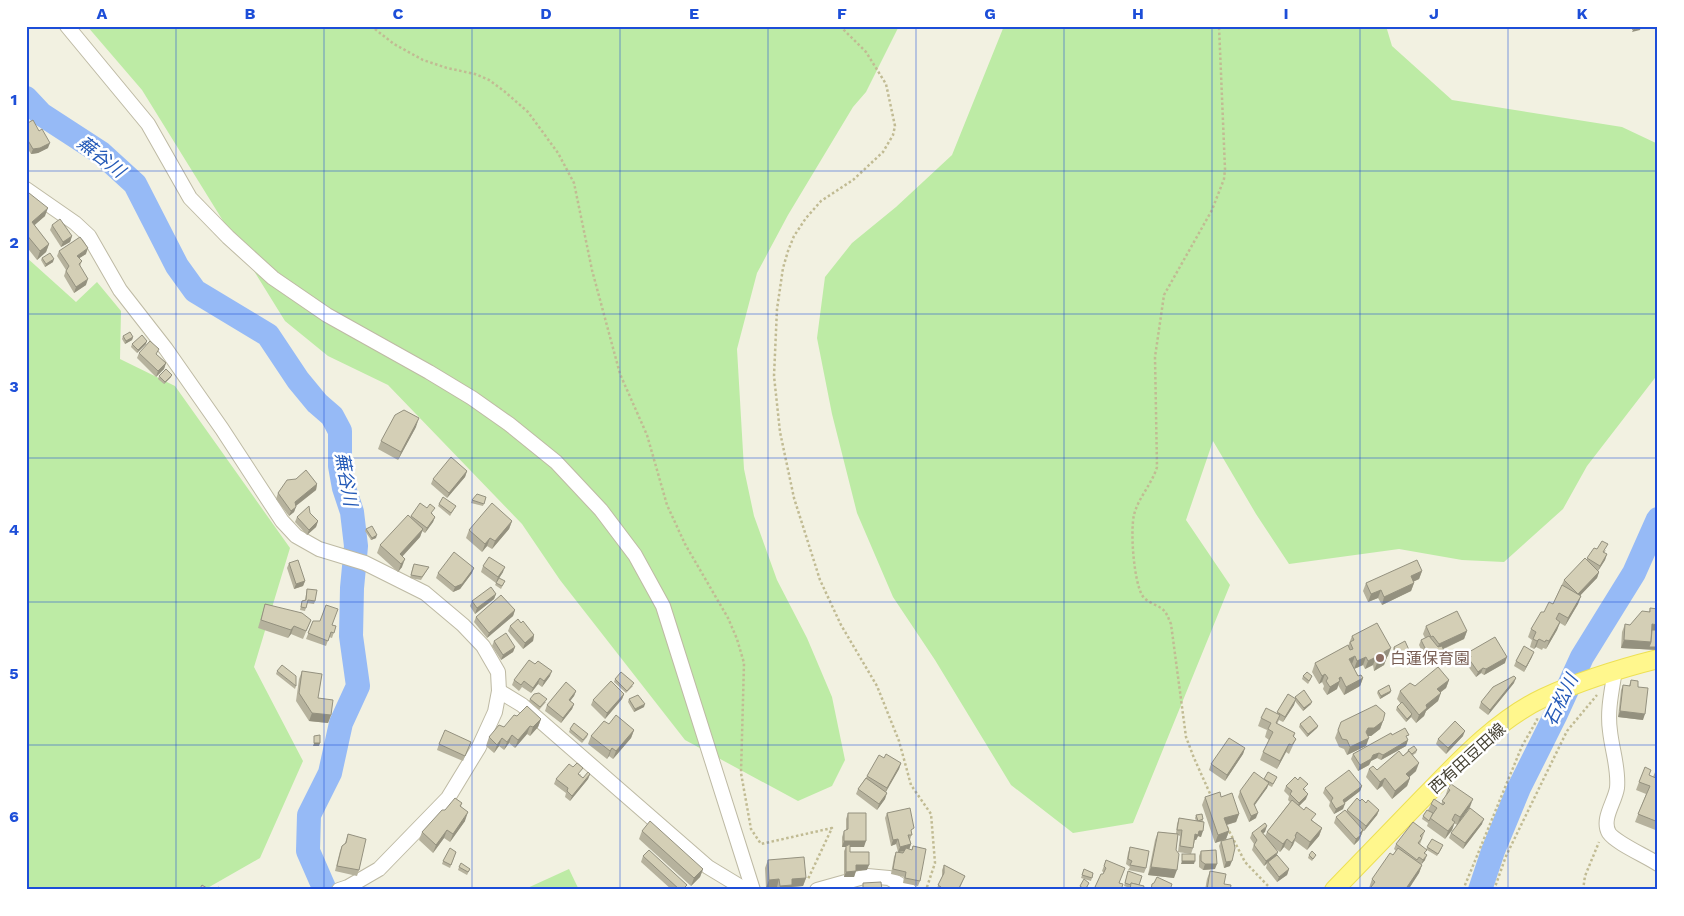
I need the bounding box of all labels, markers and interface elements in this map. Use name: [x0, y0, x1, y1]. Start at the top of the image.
text: A: [97, 4, 108, 23]
text: B: [245, 4, 256, 23]
text: C: [393, 4, 404, 23]
text: D: [540, 4, 552, 23]
text: E: [689, 4, 699, 23]
text: F: [837, 4, 847, 23]
text: G: [984, 4, 996, 23]
text: H: [1132, 4, 1144, 23]
text: I: [1283, 4, 1289, 23]
text: J: [1429, 4, 1439, 23]
text: K: [1576, 4, 1588, 23]
text: 1: [11, 90, 17, 109]
water label: 蕪谷川: [74, 132, 131, 183]
text: 2: [9, 233, 19, 252]
text: 3: [9, 377, 19, 396]
water label: 蕪谷川: [331, 451, 362, 509]
text: 4: [9, 520, 19, 539]
place label: 白蓮保育園: [1390, 649, 1470, 668]
marker: 白蓮保育園: [1374, 652, 1386, 664]
text: 5: [9, 664, 19, 683]
water label: 石松川: [1539, 669, 1583, 729]
street label: 西有田豆田線: [1425, 719, 1509, 798]
text: 6: [9, 807, 19, 826]

